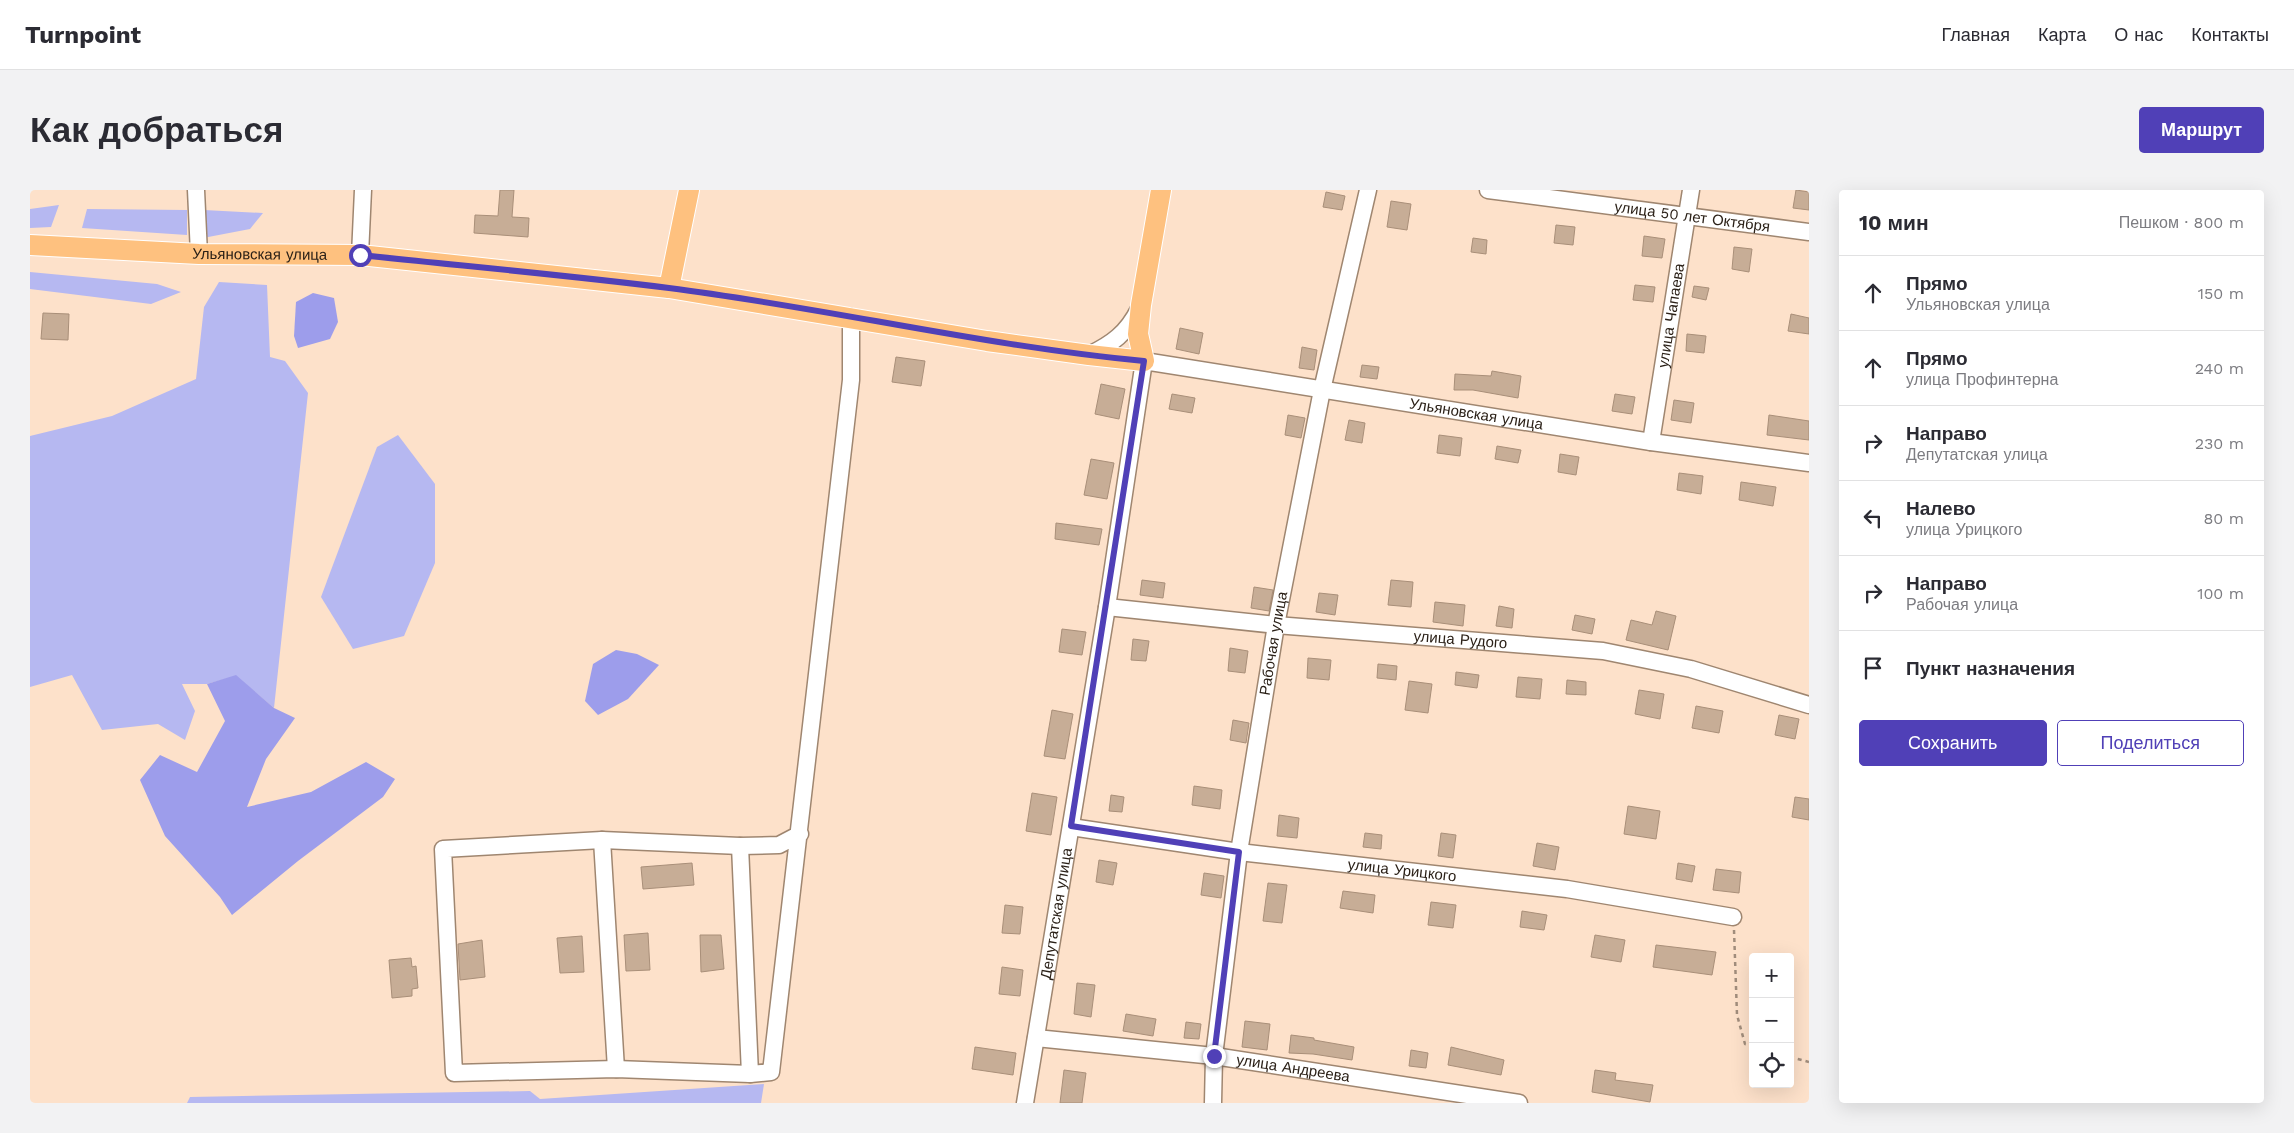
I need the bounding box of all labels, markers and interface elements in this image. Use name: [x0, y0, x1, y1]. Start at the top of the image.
text: Turnpoint: [25, 21, 141, 49]
text: Главная: [1941, 24, 2010, 45]
text: Карта: [2038, 24, 2086, 45]
text: О нас: [2114, 24, 2163, 45]
text: Контакты: [2191, 24, 2269, 45]
button: Маршрут: [2139, 107, 2264, 153]
text: Как добраться: [30, 109, 283, 151]
street label: улица 50 лет Октября: [1613, 198, 1771, 236]
text: 10 мин: [1859, 210, 1929, 235]
text: Пешком · 800 m: [2119, 213, 2244, 232]
route start: [349, 244, 372, 267]
street label: Ульяновская улица: [192, 245, 328, 264]
street label: улица Чапаева: [1654, 261, 1688, 369]
text: Прямо: [1906, 272, 1968, 295]
icon: ahead: [1859, 279, 1887, 307]
text: 150 m: [2198, 284, 2244, 303]
text: Ульяновская улица: [1906, 295, 2050, 314]
text: Прямо: [1906, 347, 1968, 370]
icon: ahead: [1859, 354, 1887, 382]
text: 240 m: [2195, 359, 2244, 378]
text: улица Профинтерна: [1906, 370, 2058, 389]
street label: Ульяновская улица: [1408, 395, 1545, 434]
text: Направо: [1906, 422, 1987, 445]
icon: right: [1859, 429, 1887, 457]
text: 230 m: [2195, 434, 2244, 453]
text: Депутатская улица: [1906, 445, 2048, 464]
text: Налево: [1906, 497, 1976, 520]
icon: left: [1859, 504, 1887, 532]
text: 80 m: [2203, 509, 2244, 528]
text: улица Урицкого: [1906, 520, 2022, 539]
text: Направо: [1906, 572, 1987, 595]
icon: right: [1859, 579, 1887, 607]
text: 100 m: [2197, 584, 2244, 603]
street label: Рабочая улица: [1256, 589, 1291, 697]
text: Рабочая улица: [1906, 595, 2018, 614]
street label: улица Рудого: [1413, 627, 1508, 652]
icon: arrive: [1859, 654, 1887, 682]
text: Пункт назначения: [1906, 657, 2075, 680]
button: Сохранить: [1859, 720, 2047, 766]
button: Поделиться: [2057, 720, 2244, 766]
street label: Депутатская улица: [1037, 846, 1076, 981]
street label: улица Урицкого: [1347, 855, 1457, 885]
map controls: [1749, 953, 1794, 1088]
button: +: [1749, 953, 1794, 998]
button: −: [1749, 998, 1794, 1043]
button: locate: [1749, 1043, 1794, 1088]
route end: [1203, 1045, 1226, 1068]
street label: улица Андреева: [1235, 1051, 1352, 1086]

